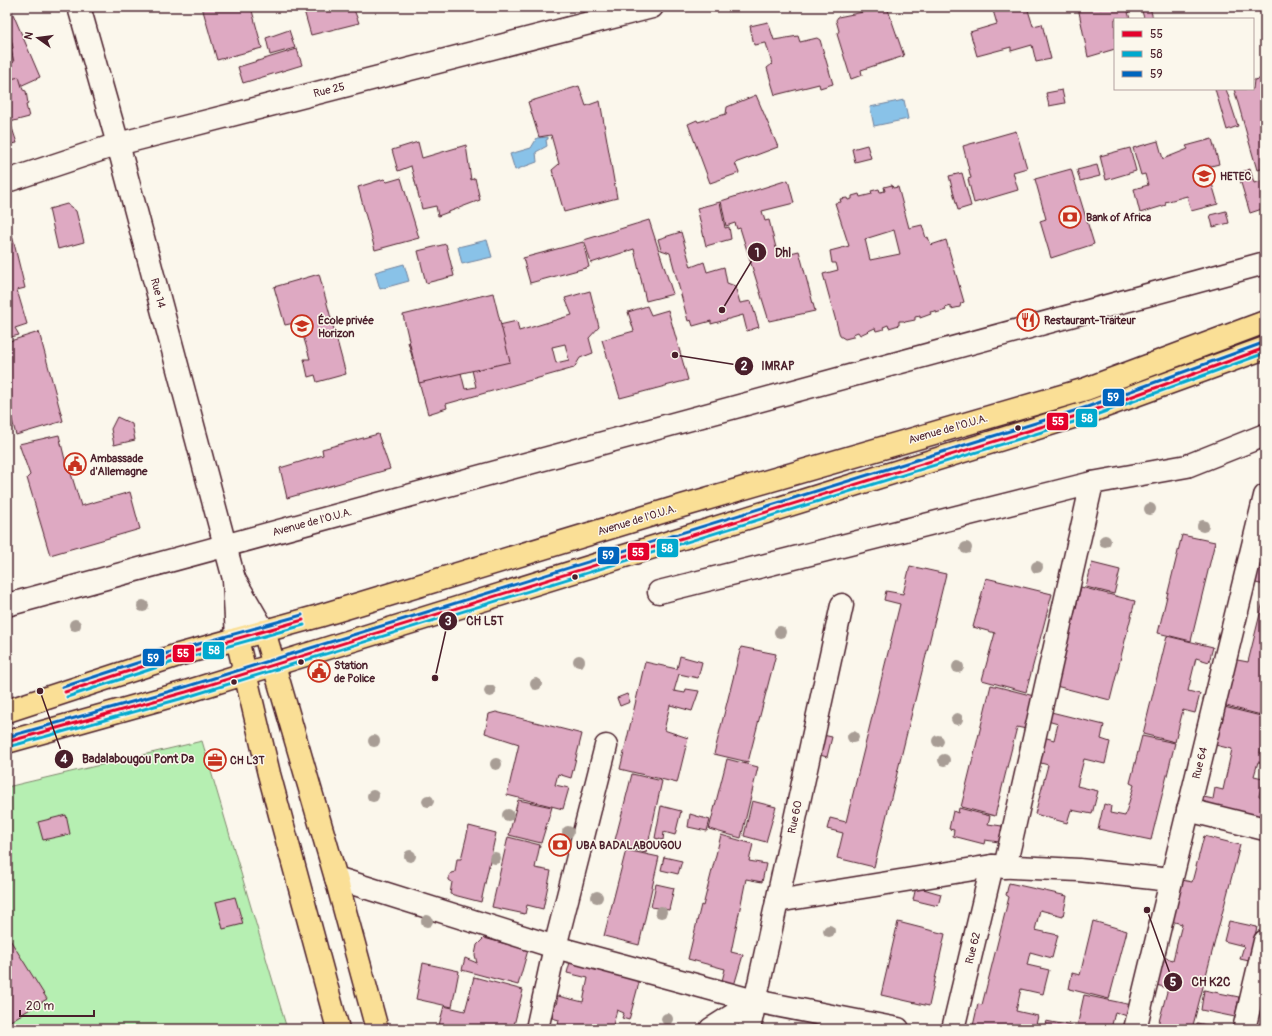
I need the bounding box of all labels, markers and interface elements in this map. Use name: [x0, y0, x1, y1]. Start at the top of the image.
north arrow: [18, 18, 58, 58]
legend: [1114, 18, 1254, 90]
text: 55: [1150, 27, 1163, 42]
text: N: [22, 30, 36, 41]
text: 58: [1150, 47, 1163, 62]
text: 59: [1150, 67, 1163, 82]
street label: Rue 25: [312, 80, 346, 100]
school or university icon: HETEC: [1191, 163, 1217, 189]
place label: HETEC: [1220, 170, 1252, 183]
bank icon: Bank of Africa: [1057, 204, 1083, 230]
place label: Bank of Africa: [1086, 211, 1151, 224]
callout: Dhl: [747, 240, 799, 264]
text: 1: [755, 246, 759, 261]
text: Dhl: [775, 246, 791, 261]
street label: Rue 14: [148, 277, 168, 310]
restaurant icon: Restaurant-Traiteur: [1015, 307, 1041, 333]
school or university icon: École privée Horizon: [289, 313, 315, 339]
place label: École privée Horizon: [318, 313, 374, 340]
place label: Restaurant-Traiteur: [1044, 314, 1137, 327]
callout: IMRAP: [734, 354, 803, 378]
text: 2: [741, 359, 748, 374]
text: IMRAP: [761, 359, 795, 374]
line badge: 59: [1102, 388, 1125, 407]
text: 59: [1107, 391, 1119, 404]
line badge: 58: [1075, 408, 1098, 428]
street label: Avenue de l'O.U.A.: [907, 411, 989, 447]
line badge: 55: [1046, 412, 1069, 431]
text: 58: [1081, 412, 1093, 425]
text: 55: [1052, 415, 1064, 428]
unlabelled marker: [1013, 423, 1023, 433]
public building icon: Ambassade d'Allemagne: [62, 451, 88, 477]
place label: Ambassade d'Allemagne: [90, 452, 148, 478]
street label: Avenue de l'O.U.A.: [596, 502, 678, 538]
street label: Avenue de l'O.U.A.: [271, 505, 353, 539]
line badge: 58: [656, 538, 679, 558]
line badge: 55: [627, 542, 650, 561]
text: 58: [661, 542, 673, 555]
line badge: 59: [597, 546, 620, 565]
text: 55: [632, 546, 644, 559]
text: 59: [602, 549, 614, 562]
unlabelled marker: [570, 572, 580, 582]
callout: CH L5T: [438, 609, 512, 633]
text: 3: [445, 614, 452, 629]
text: CH L5T: [466, 614, 504, 629]
line badge: 58: [202, 641, 225, 660]
line badge: 55: [172, 644, 195, 663]
text: 58: [208, 644, 220, 657]
text: 55: [177, 647, 189, 660]
line badge: 59: [142, 648, 165, 667]
text: 59: [147, 652, 159, 665]
unlabelled marker: [296, 657, 306, 667]
public building icon: Station de Police: [306, 658, 332, 684]
place label: Station de Police: [334, 659, 375, 685]
unlabelled marker: [229, 677, 239, 687]
street label: Rue 64: [1190, 745, 1210, 780]
callout: Badalabougou Pont Da: [54, 747, 202, 771]
office icon: CH L3T: [202, 747, 228, 773]
text: 4: [60, 752, 68, 767]
text: Badalabougou Pont Da: [82, 752, 194, 767]
place label: CH L3T: [230, 754, 265, 767]
street label: Rue 60: [785, 799, 805, 835]
bank icon: UBA BADALABOUGOU: [547, 832, 573, 858]
place label: UBA BADALABOUGOU: [576, 839, 682, 852]
street label: Rue 62: [963, 931, 983, 965]
callout: CH K2C: [1163, 970, 1238, 994]
text: 5: [1170, 975, 1177, 990]
text: CH K2C: [1192, 975, 1231, 990]
scale bar: [20, 992, 94, 1018]
text: 20 m: [26, 999, 55, 1014]

